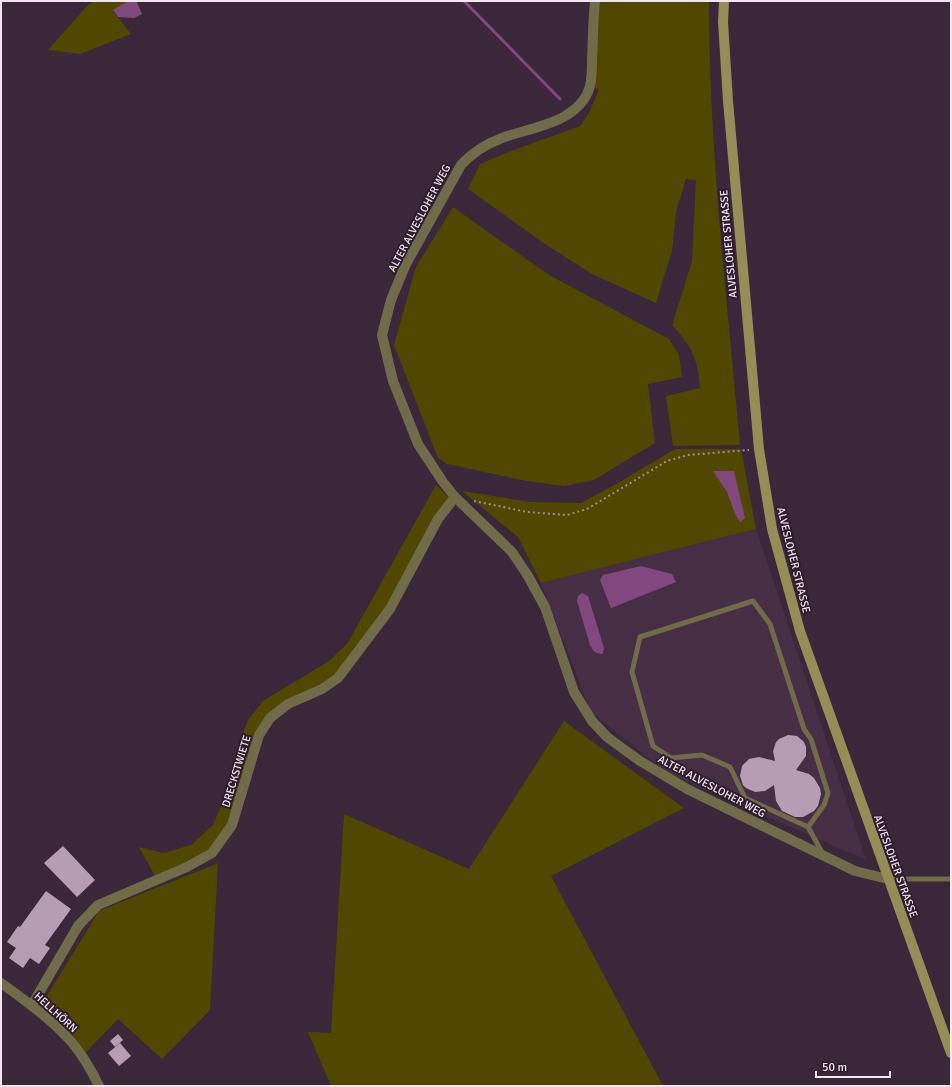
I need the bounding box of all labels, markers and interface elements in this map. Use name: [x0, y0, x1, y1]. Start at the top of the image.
street label: ALTER ALVESLOHER WEG: [386, 162, 453, 274]
street label: ALVESLOHER STRASSE: [717, 189, 740, 299]
street label: ALVESLOHER STRASSE: [774, 506, 813, 614]
street label: DRECKSTWIETE: [219, 733, 254, 809]
street label: ALTER ALVESLOHER WEG: [656, 753, 768, 820]
street label: ALVESLOHER STRASSE: [871, 813, 920, 919]
street label: HELLHÖRN: [31, 989, 81, 1035]
scale bar: [816, 1053, 890, 1079]
text: 50 m: [822, 1060, 847, 1075]

